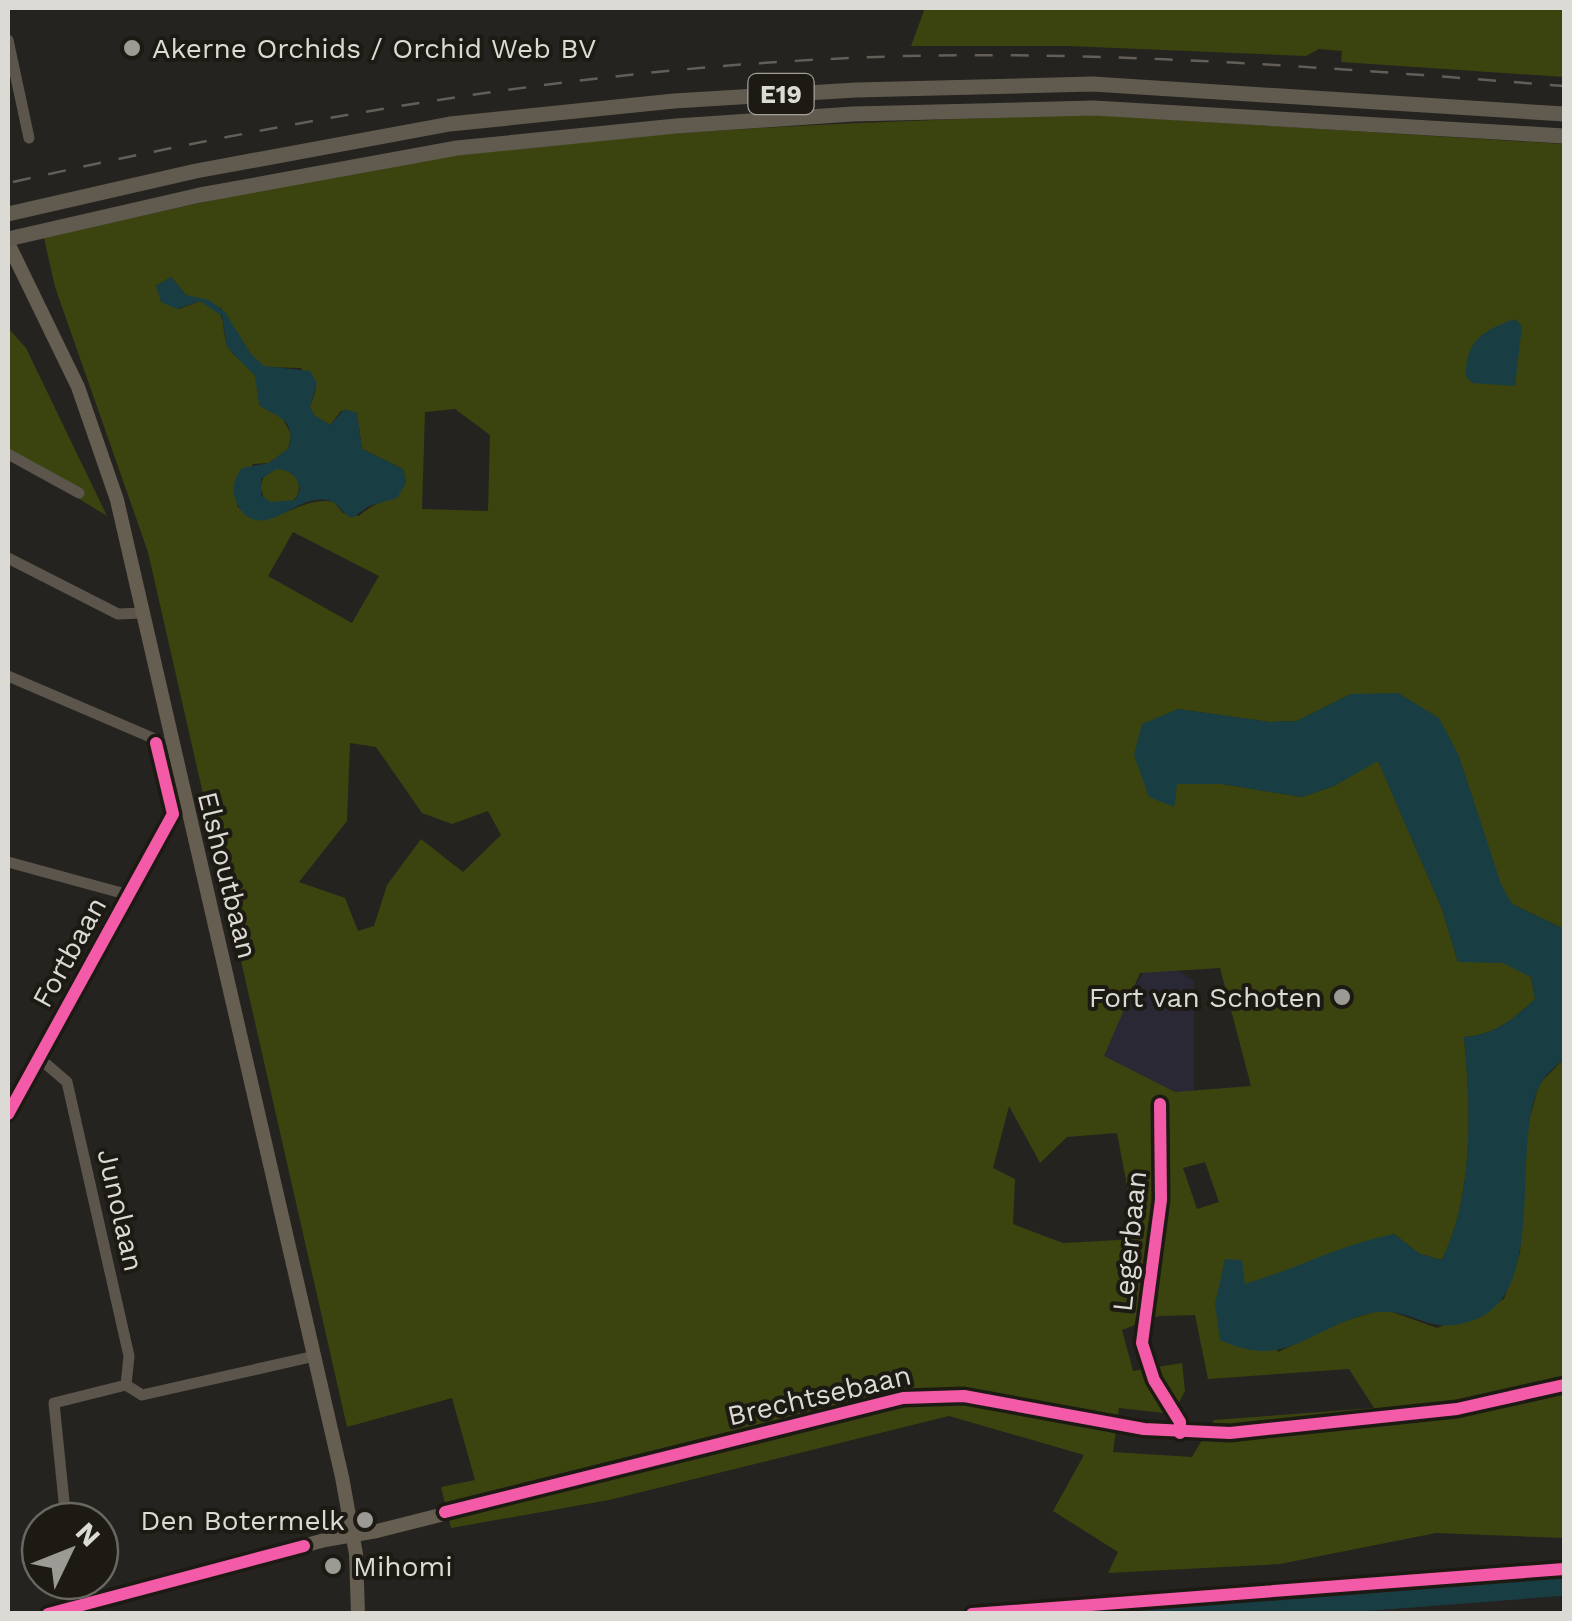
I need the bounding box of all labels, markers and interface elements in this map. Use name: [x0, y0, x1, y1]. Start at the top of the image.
place label: Akerne Orchids / Orchid Web BV: [152, 32, 596, 65]
marker: Akerne Orchids / Orchid Web BV: [121, 37, 143, 59]
road number: E19: [748, 74, 814, 114]
street label: Elshoutbaan: [191, 788, 264, 962]
street label: Fortbaan: [26, 891, 113, 1013]
place label: Fort van Schoten: [1089, 981, 1322, 1014]
marker: Fort van Schoten: [1331, 986, 1353, 1008]
street label: Junolaan: [90, 1146, 151, 1275]
street label: Legerbaan: [1106, 1169, 1153, 1313]
street label: Brechtsebaan: [724, 1358, 914, 1433]
north arrow: [20, 1501, 120, 1601]
place label: Den Botermelk: [140, 1504, 345, 1537]
marker: Den Botermelk: [354, 1509, 376, 1531]
text: N: [69, 1515, 107, 1553]
place label: Mihomi: [353, 1550, 453, 1583]
marker: Mihomi: [322, 1555, 344, 1577]

